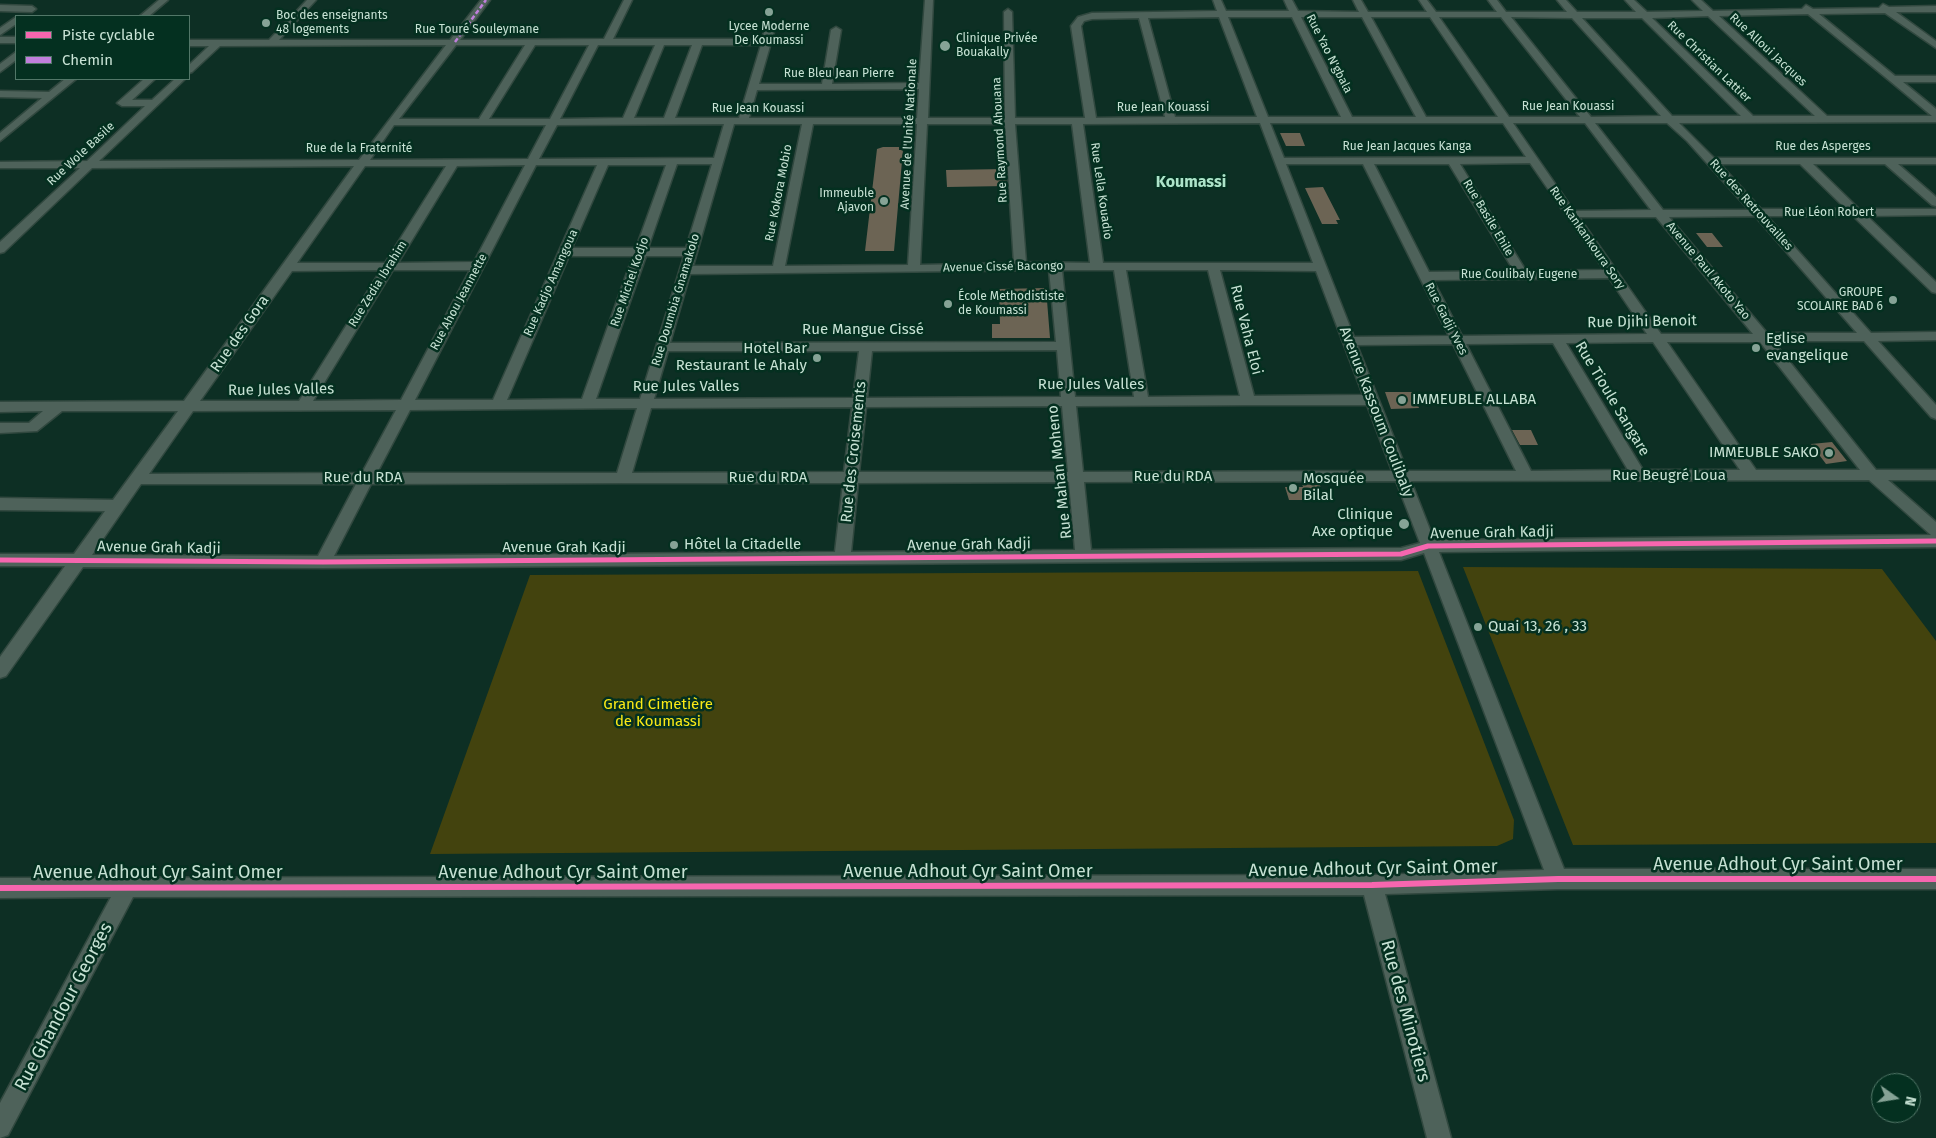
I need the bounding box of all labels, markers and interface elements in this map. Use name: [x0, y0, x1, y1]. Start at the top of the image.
marker: Lycee Moderne De Koumassi: [763, 6, 775, 18]
place label: Boc des enseignants 48 logements: [276, 9, 388, 37]
street label: Rue Alloui Jacques: [1726, 11, 1810, 89]
street label: Rue Yao N'gbala: [1303, 12, 1355, 96]
legend: [15, 15, 190, 80]
marker: Boc des enseignants 48 logements: [260, 17, 272, 29]
street label: Rue Christian Lattier: [1664, 18, 1754, 106]
place label: Lycee Moderne De Koumassi: [728, 20, 810, 48]
street label: Rue Touré Souleymane: [415, 23, 539, 37]
text: Piste cyclable: [62, 26, 155, 44]
place label: Clinique Privée Bouakally: [956, 32, 1037, 60]
marker: Clinique Privée Bouakally: [938, 39, 952, 53]
text: Chemin: [62, 51, 113, 69]
street label: Avenue de l'Unité Nationale: [898, 58, 920, 210]
street label: Rue Bleu Jean Pierre: [784, 67, 894, 81]
street label: Rue Raymond Ahouana: [990, 77, 1010, 203]
street label: Rue Jean Kouassi: [1522, 100, 1614, 114]
street label: Rue Jean Kouassi: [1117, 101, 1209, 115]
street label: Rue Jean Kouassi: [712, 102, 804, 116]
street label: Rue Wole Basile: [44, 119, 118, 189]
street label: Rue Jean Jacques Kanga: [1342, 140, 1472, 154]
street label: Rue des Asperges: [1775, 140, 1871, 154]
street label: Rue de la Fraternité: [306, 142, 412, 156]
street label: Rue Lella Kouadio: [1087, 142, 1115, 240]
street label: Rue Kokora Mobio: [763, 143, 795, 243]
street label: Rue des Retrouvailles: [1706, 157, 1796, 253]
district label: Koumassi: [1156, 173, 1226, 193]
street label: Rue Basile Ehile: [1460, 177, 1516, 259]
street label: Rue Kankankoura Sory: [1546, 184, 1628, 292]
place label: Immeuble Ajavon: [819, 187, 874, 215]
marker: Immeuble Ajavon: [878, 195, 890, 207]
street label: Rue Léon Robert: [1784, 206, 1874, 220]
street label: Avenue Paul Akoto Yao: [1663, 219, 1753, 323]
street label: Rue Kadjo Amangoua: [521, 227, 581, 339]
street label: Rue Doumbia Gnamakolo: [649, 232, 703, 368]
street label: Rue Michel Kodjo: [608, 235, 652, 329]
street label: Rue Zedia Ibrahim: [346, 238, 410, 330]
street label: Rue Ahou Jeannette: [427, 251, 491, 353]
street label: Avenue Cissé Bacongo: [943, 259, 1063, 275]
street label: Rue Coulibaly Eugene: [1461, 268, 1577, 282]
street label: Rue Gadji Yves: [1422, 280, 1470, 358]
street label: Rue Vaha Eloi: [1226, 283, 1266, 377]
place label: GROUPE SCOLAIRE BAD 6: [1797, 286, 1883, 314]
place label: École Methodististe de Koumassi: [958, 290, 1064, 318]
street label: Rue des Gora: [207, 292, 273, 376]
marker: GROUPE SCOLAIRE BAD 6: [1887, 294, 1899, 306]
marker: École Methodististe de Koumassi: [942, 298, 954, 310]
street label: Rue Djihi Benoit: [1587, 312, 1697, 332]
street label: Rue Mangue Cissé: [802, 321, 924, 339]
street label: Avenue Kassoum Coulibaly: [1335, 324, 1417, 500]
place label: Eglise evangelique: [1766, 330, 1848, 365]
street label: Rue Tioule Sangare: [1571, 339, 1653, 459]
place label: Hotel Bar Restaurant le Ahaly: [676, 340, 807, 375]
marker: Eglise evangelique: [1750, 342, 1762, 354]
marker: Hotel Bar Restaurant le Ahaly: [811, 352, 823, 364]
street label: Rue Jules Valles: [1038, 376, 1144, 394]
street label: Rue Jules Valles: [633, 378, 739, 396]
street label: Rue Jules Valles: [228, 380, 334, 400]
street label: Rue des Croisements: [838, 380, 870, 524]
place label: IMMEUBLE ALLABA: [1412, 391, 1536, 409]
marker: IMMEUBLE ALLABA: [1396, 394, 1408, 406]
street label: Rue Mahan Moheno: [1044, 404, 1076, 540]
place label: IMMEUBLE SAKO: [1709, 444, 1819, 462]
marker: IMMEUBLE SAKO: [1823, 447, 1835, 459]
street label: Rue Beugré Loua: [1612, 467, 1726, 485]
street label: Rue du RDA: [1134, 468, 1212, 486]
street label: Rue du RDA: [324, 469, 402, 487]
street label: Rue du RDA: [729, 469, 807, 487]
place label: Mosquée Bilal: [1303, 470, 1364, 505]
marker: Mosquée Bilal: [1287, 482, 1299, 494]
place label: Clinique Axe optique: [1312, 506, 1393, 541]
marker: Clinique Axe optique: [1397, 517, 1411, 531]
street label: Avenue Grah Kadji: [1430, 523, 1554, 543]
street label: Avenue Grah Kadji: [907, 535, 1031, 555]
place label: Hôtel la Citadelle: [684, 536, 801, 554]
street label: Avenue Grah Kadji: [97, 538, 221, 558]
street label: Avenue Grah Kadji: [502, 539, 626, 557]
marker: Hôtel la Citadelle: [668, 539, 680, 551]
place label: Quai 13, 26 , 33: [1488, 618, 1587, 636]
marker: Quai 13, 26 , 33: [1472, 621, 1484, 633]
park label: Grand Cimetière de Koumassi: [603, 696, 713, 731]
street label: Avenue Adhout Cyr Saint Omer: [1653, 854, 1903, 876]
street label: Avenue Adhout Cyr Saint Omer: [1248, 856, 1498, 882]
street label: Avenue Adhout Cyr Saint Omer: [843, 861, 1093, 883]
street label: Avenue Adhout Cyr Saint Omer: [33, 862, 283, 884]
street label: Avenue Adhout Cyr Saint Omer: [438, 862, 688, 884]
street label: Rue Ghandour Georges: [10, 919, 118, 1095]
street label: Rue des Minotiers: [1376, 938, 1434, 1084]
north arrow: [1871, 1073, 1921, 1123]
text: N: [1901, 1095, 1919, 1108]

